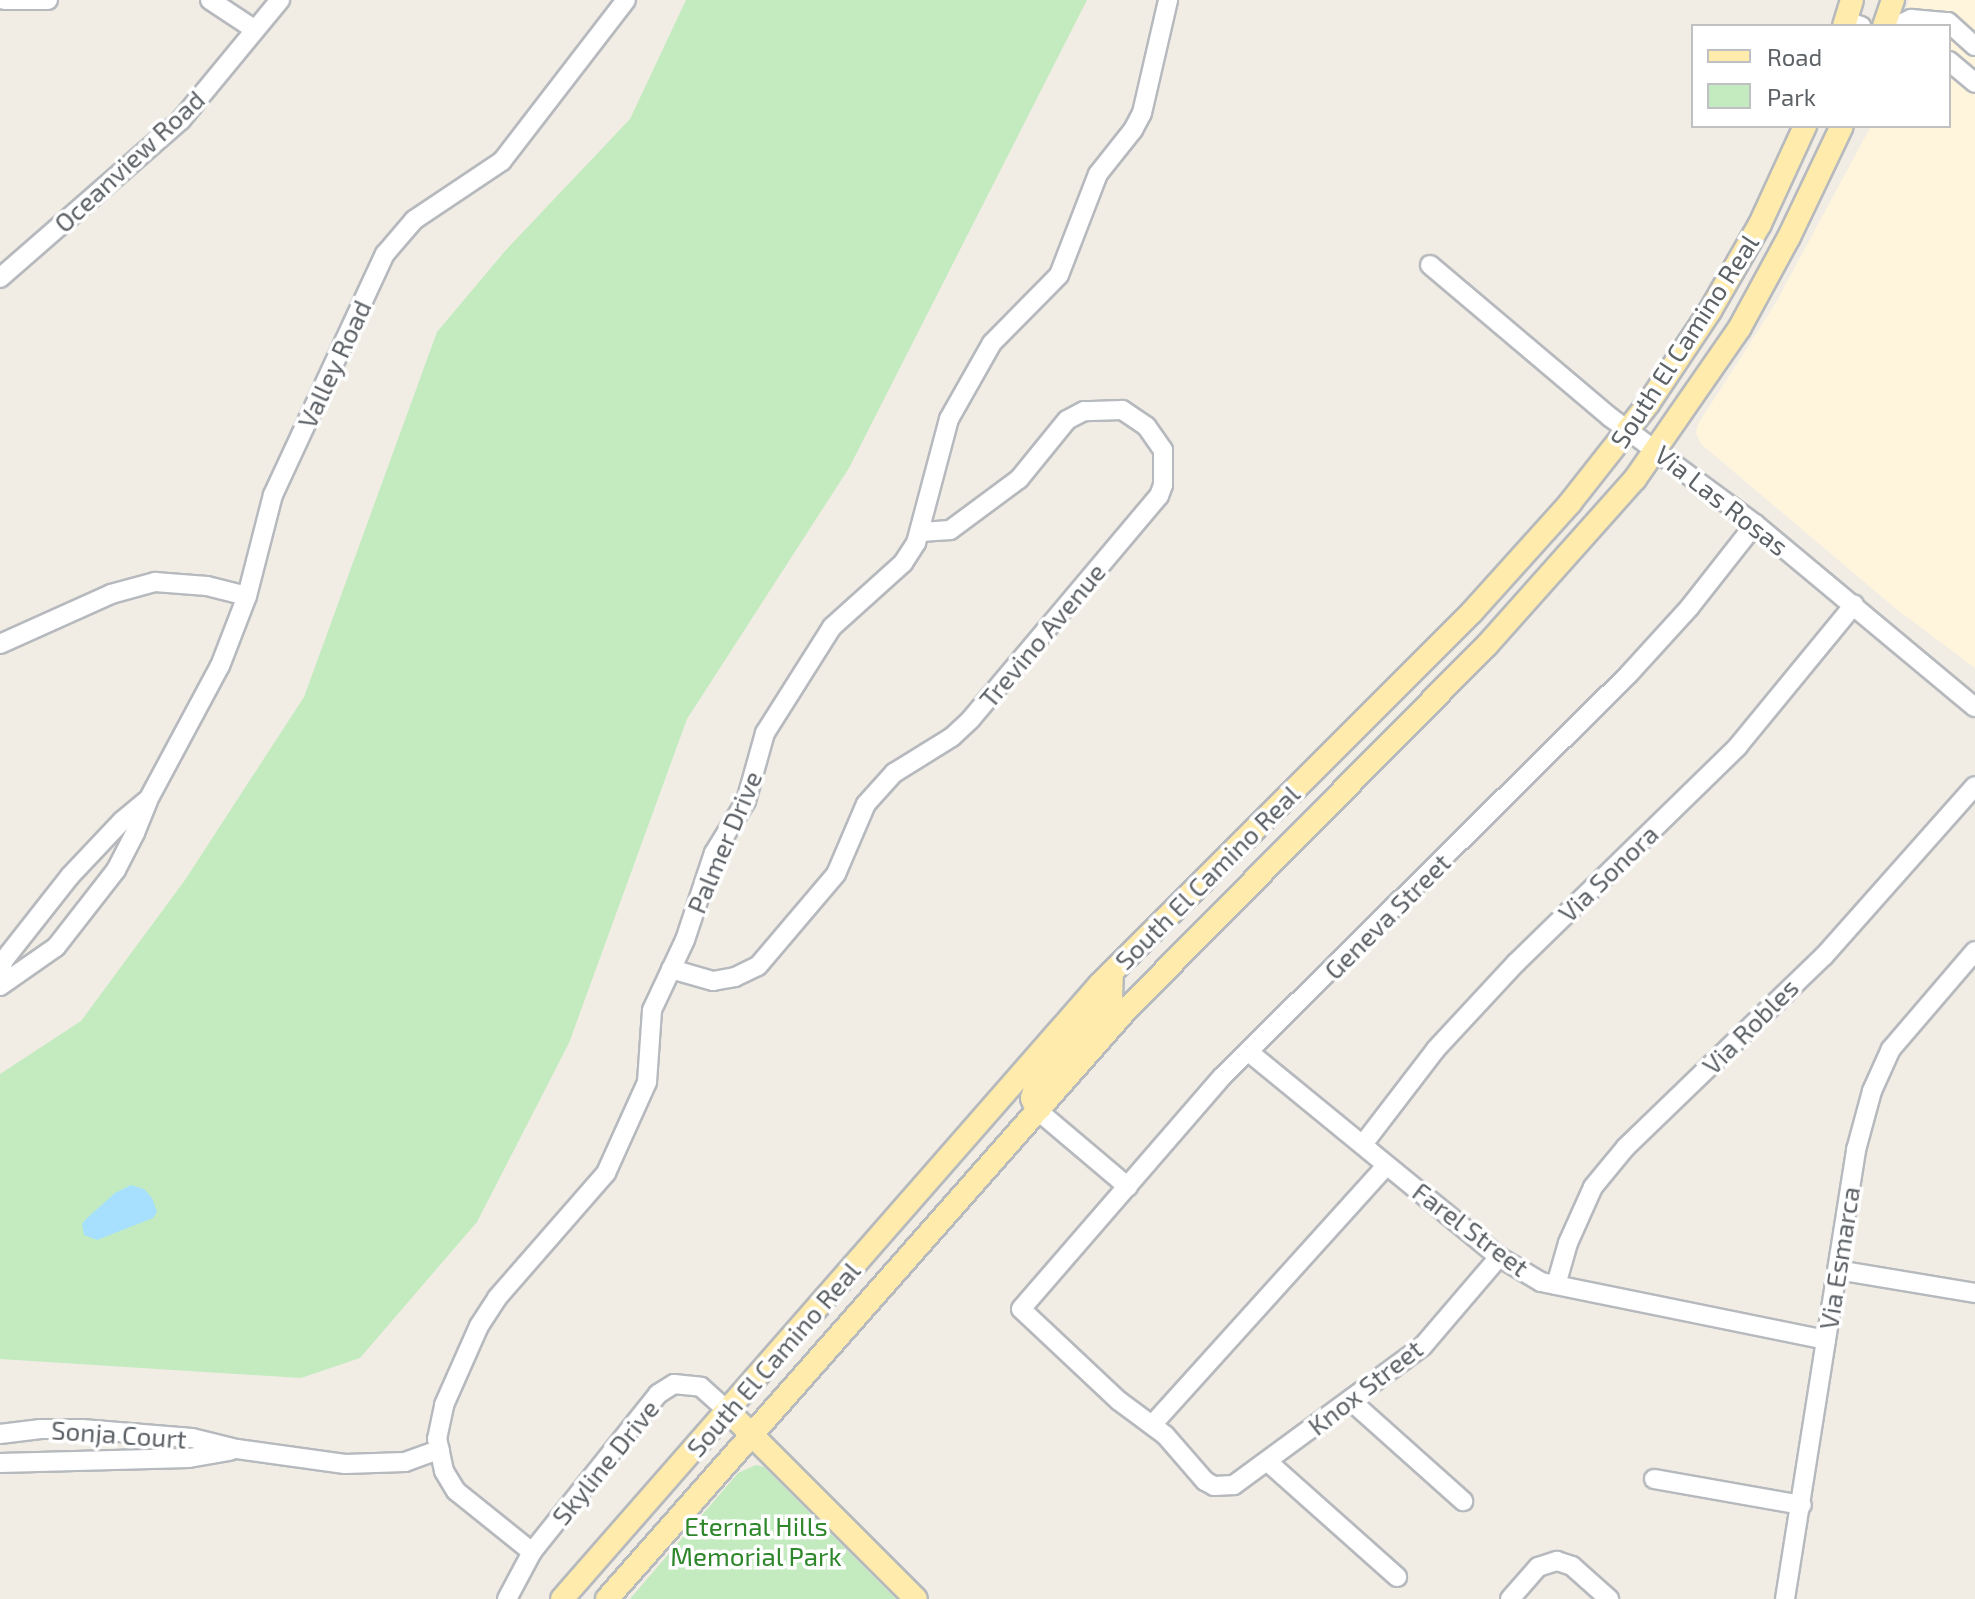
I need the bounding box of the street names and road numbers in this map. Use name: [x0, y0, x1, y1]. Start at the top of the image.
street label: Oceanview Road: [47, 83, 211, 239]
street label: South El Camino Real: [1603, 228, 1765, 454]
street label: Valley Road: [291, 295, 377, 433]
street label: Via Las Rosas: [1649, 438, 1795, 562]
street label: Trevino Avenue: [972, 556, 1112, 714]
street label: Palmer Drive: [680, 766, 768, 918]
street label: South El Camino Real: [1108, 778, 1306, 976]
street label: Via Sonora: [1552, 818, 1664, 928]
street label: Geneva Street: [1318, 847, 1456, 985]
street label: Via Robles: [1696, 972, 1804, 1080]
street label: Farel Street: [1407, 1175, 1535, 1283]
street label: Via Esmarca: [1812, 1184, 1866, 1332]
street label: South El Camino Real: [680, 1255, 866, 1463]
street label: Knox Street: [1302, 1333, 1428, 1441]
street label: Skyline Drive: [545, 1393, 665, 1531]
street label: Sonja Court: [50, 1414, 188, 1454]

